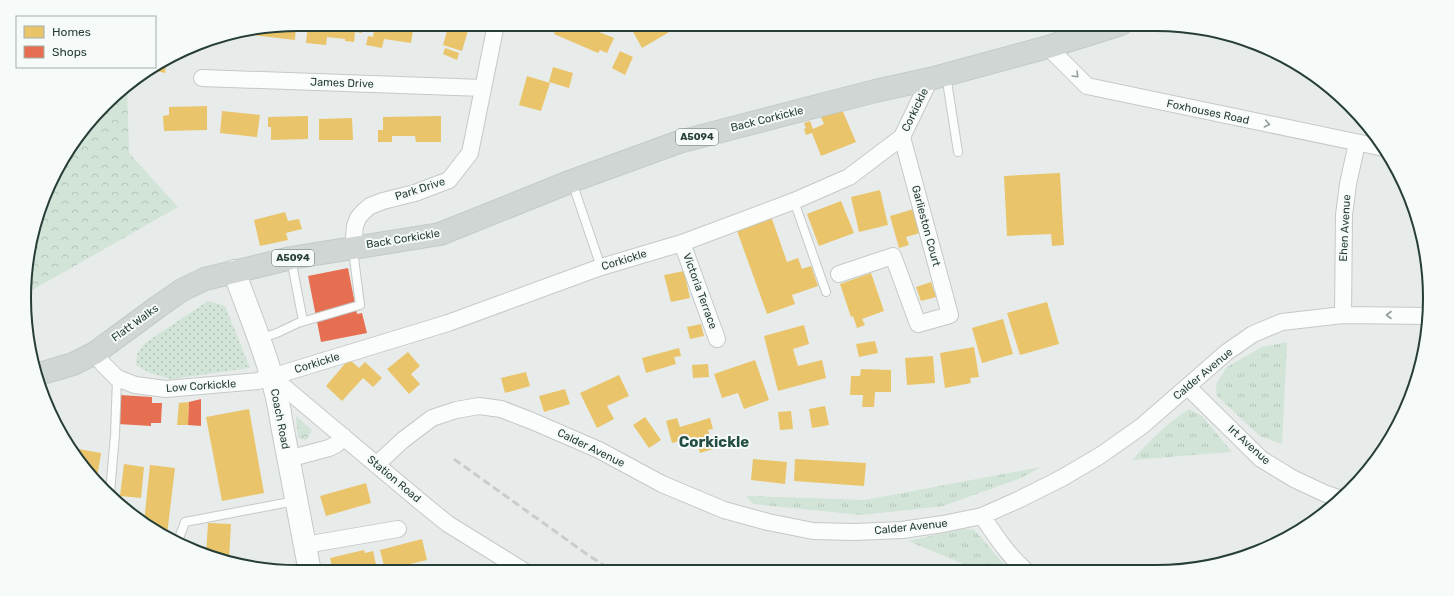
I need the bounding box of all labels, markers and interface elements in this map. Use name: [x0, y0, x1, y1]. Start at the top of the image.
legend: [16, 16, 156, 68]
text: Homes: [52, 25, 91, 39]
text: Shops: [52, 45, 87, 59]
one-way arrow: [1071, 70, 1079, 78]
street label: James Drive: [310, 75, 374, 91]
street label: Corkickle: [899, 86, 931, 134]
street label: Foxhouses Road: [1165, 97, 1251, 127]
street label: Back Corkickle: [729, 104, 805, 134]
one-way arrow: [1264, 119, 1270, 127]
road number: A5094: [676, 129, 718, 145]
street label: Park Drive: [393, 175, 447, 203]
street label: Garlieston Court: [909, 184, 943, 269]
street label: Ehen Avenue: [1337, 194, 1353, 262]
street label: Back Corkickle: [365, 227, 441, 251]
street label: Corkickle: [600, 247, 648, 273]
road number: A5094: [272, 250, 314, 266]
street label: Victoria Terrace: [680, 251, 720, 331]
street label: Flatt Walks: [109, 301, 161, 344]
one-way arrow: [1386, 311, 1392, 319]
street label: Calder Avenue: [1171, 345, 1235, 403]
street label: Corkickle: [293, 350, 341, 376]
street label: Low Corkickle: [166, 377, 236, 395]
street label: Coach Road: [268, 388, 292, 450]
street label: Irt Avenue: [1225, 423, 1273, 467]
street label: Calder Avenue: [555, 426, 627, 470]
district label: Corkickle: [679, 433, 749, 451]
street label: Station Road: [365, 453, 423, 505]
street label: Calder Avenue: [874, 517, 948, 537]

